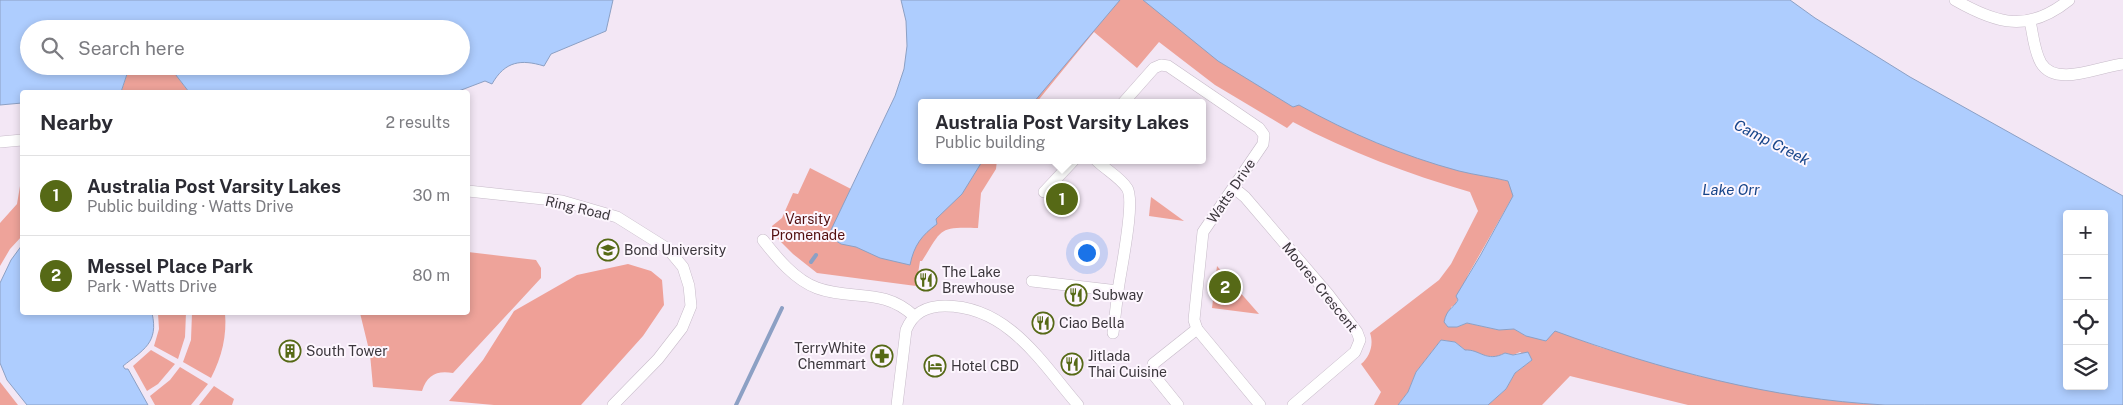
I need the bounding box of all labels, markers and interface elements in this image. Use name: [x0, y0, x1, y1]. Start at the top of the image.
search box: [20, 20, 470, 75]
icon: search: [38, 34, 66, 62]
text: Search here: [78, 37, 185, 59]
popup: [918, 99, 1206, 164]
text: Nearby: [40, 110, 113, 135]
text: Australia Post Varsity Lakes: [935, 111, 1189, 133]
text: 2 results: [385, 113, 450, 132]
water label: Camp Creek: [1731, 116, 1813, 169]
text: Public building: [935, 133, 1046, 152]
street label: Watts Drive: [1204, 156, 1258, 226]
text: Australia Post Varsity Lakes: [87, 175, 341, 197]
pin: 1: [1046, 180, 1078, 218]
water label: Lake Orr: [1702, 181, 1760, 198]
text: 1: [53, 186, 59, 205]
text: 30 m: [413, 186, 450, 205]
street label: Ring Road: [544, 193, 612, 223]
text: Public building · Watts Drive: [87, 197, 293, 216]
map controls: [2063, 210, 2108, 390]
button: +: [2063, 210, 2108, 255]
park label: Varsity Promenade: [771, 211, 845, 243]
school or university icon: Bond University: [596, 238, 620, 262]
street label: Moores Crescent: [1279, 239, 1361, 335]
your location: [1074, 240, 1100, 266]
place label: Bond University: [624, 242, 727, 258]
text: Messel Place Park: [87, 255, 253, 277]
button: −: [2063, 255, 2108, 300]
place label: The Lake Brewhouse: [942, 264, 1015, 296]
text: 2: [51, 266, 61, 285]
text: 80 m: [412, 266, 450, 285]
restaurant icon: The Lake Brewhouse: [914, 268, 938, 292]
pin: 2: [1209, 268, 1241, 306]
text: Park · Watts Drive: [87, 277, 217, 296]
restaurant icon: Subway: [1064, 283, 1088, 307]
place label: Subway: [1092, 287, 1144, 303]
button: locate: [2063, 300, 2108, 345]
restaurant icon: Ciao Bella: [1031, 311, 1055, 335]
place label: Ciao Bella: [1059, 315, 1124, 331]
building icon: South Tower: [278, 339, 302, 363]
place label: TerryWhite Chemmart: [794, 340, 866, 372]
place label: South Tower: [306, 343, 388, 359]
pharmacy icon: TerryWhite Chemmart: [870, 344, 894, 368]
button: layers: [2063, 345, 2108, 390]
place label: Jitlada Thai Cuisine: [1088, 348, 1167, 380]
restaurant icon: Jitlada Thai Cuisine: [1060, 352, 1084, 376]
hotel icon: Hotel CBD: [923, 354, 947, 378]
place label: Hotel CBD: [951, 358, 1019, 374]

